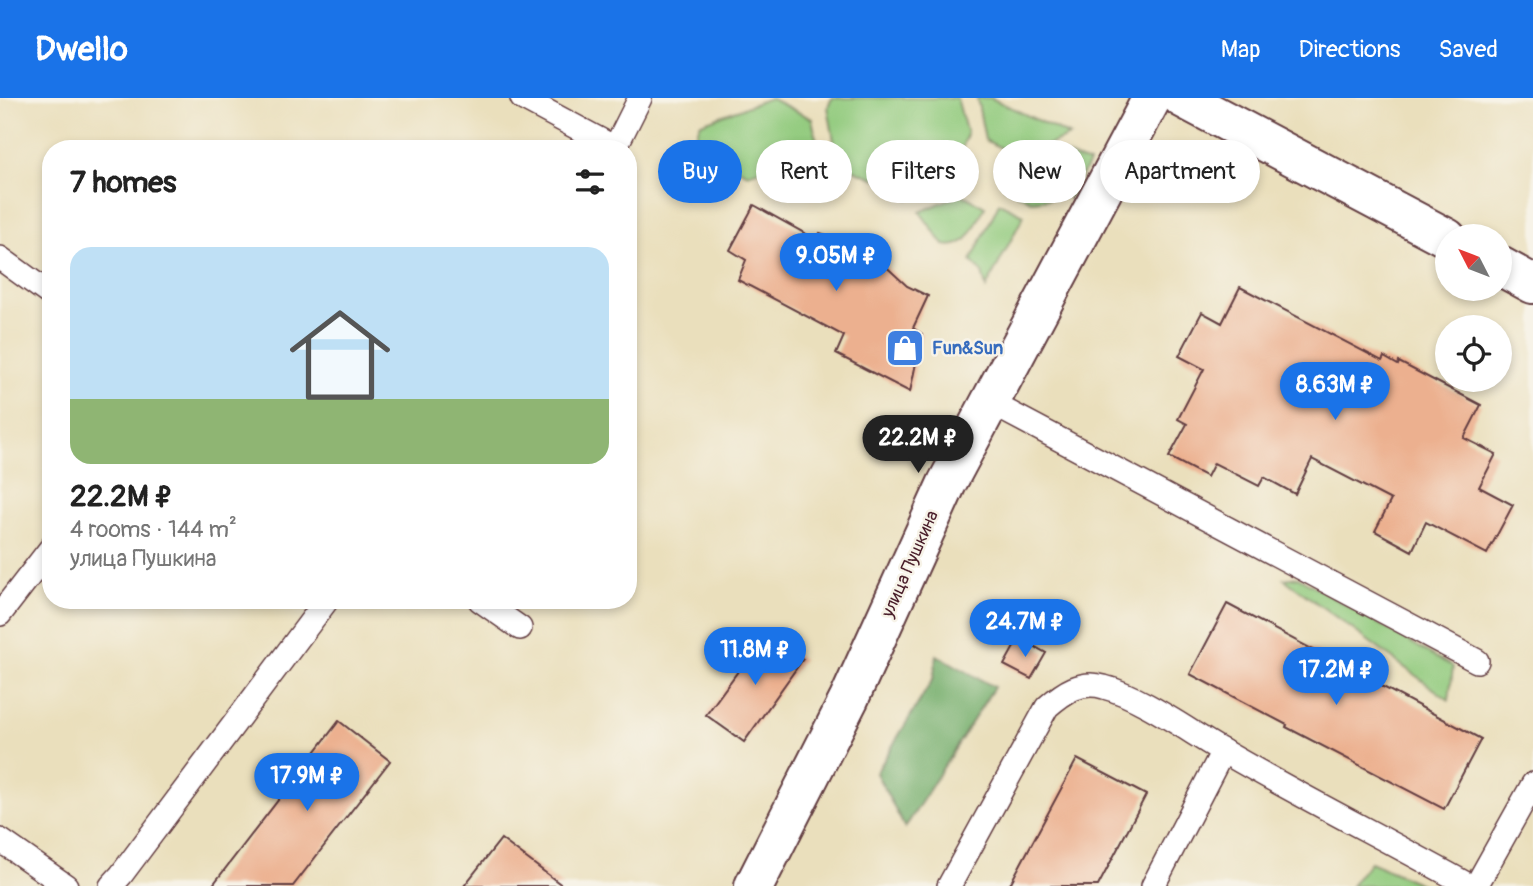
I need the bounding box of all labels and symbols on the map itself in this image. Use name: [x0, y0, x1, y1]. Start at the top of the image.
north arrow: [1435, 224, 1512, 301]
pin: 9.05M ₽: [771, 234, 901, 293]
shop icon: Fun&Sun: [884, 327, 926, 369]
place label: Fun&Sun: [932, 337, 1003, 360]
pin: 8.63M ₽: [1270, 362, 1400, 422]
pin: 22.2M ₽: [853, 416, 983, 475]
street label: улица Пушкина: [876, 507, 944, 622]
pin: 24.7M ₽: [960, 600, 1090, 659]
pin: 11.8M ₽: [690, 628, 820, 687]
pin: 17.2M ₽: [1271, 648, 1401, 707]
pin: 17.9M ₽: [242, 754, 372, 813]

